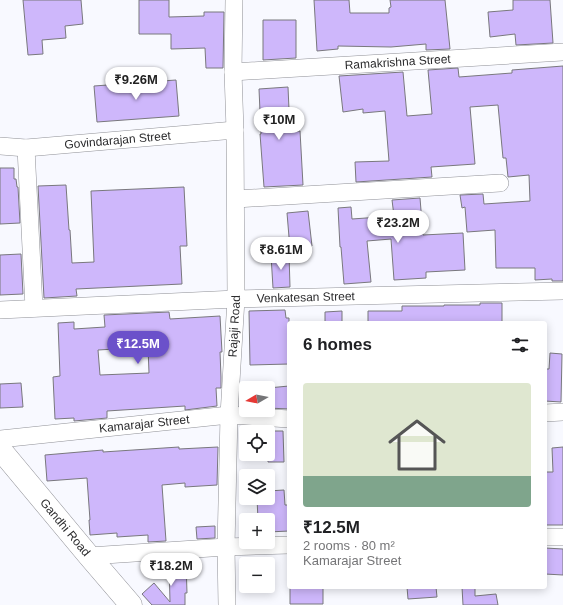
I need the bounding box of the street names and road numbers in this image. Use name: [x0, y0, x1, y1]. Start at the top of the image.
street label: Ramakrishna Street: [344, 52, 452, 72]
street label: Govindarajan Street: [64, 128, 172, 152]
street label: Venkatesan Street: [256, 289, 356, 305]
street label: Rajaji Road: [225, 295, 243, 358]
street label: Kamarajar Street: [98, 412, 191, 436]
street label: Gandhi Road: [37, 496, 93, 559]

